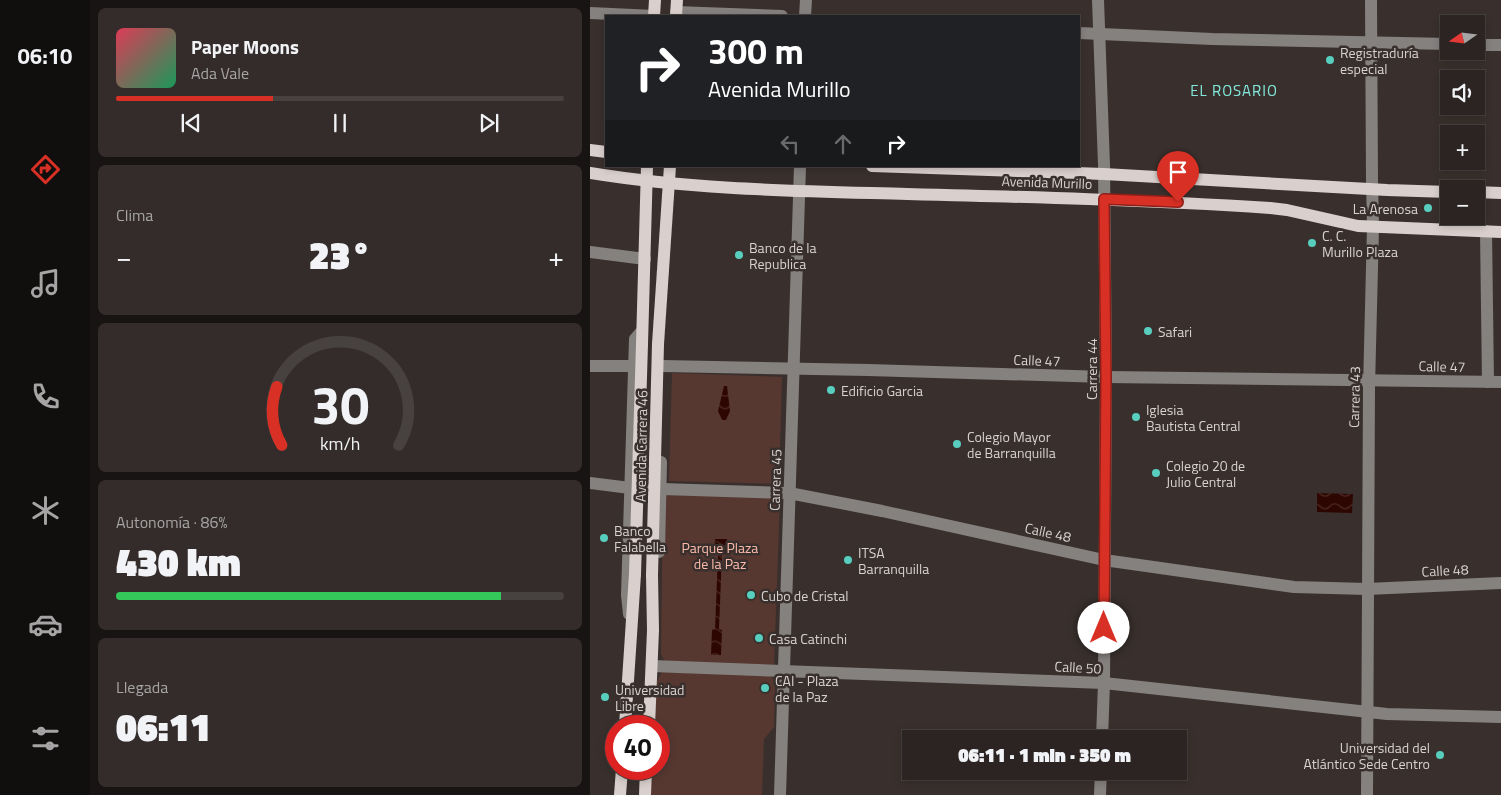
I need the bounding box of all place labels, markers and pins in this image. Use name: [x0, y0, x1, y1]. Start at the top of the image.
place label: Registraduría especial: [1340, 42, 1419, 79]
marker: Registraduría especial: [1324, 54, 1336, 66]
pin: [1157, 151, 1199, 202]
place label: La Arenosa: [1353, 198, 1418, 219]
marker: La Arenosa: [1422, 202, 1434, 214]
place label: C. C. Murillo Plaza: [1322, 225, 1398, 262]
place label: Banco de la Republica: [749, 237, 816, 274]
marker: C. C. Murillo Plaza: [1306, 237, 1318, 249]
marker: Banco de la Republica: [733, 249, 745, 261]
place label: Safari: [1158, 321, 1192, 342]
marker: Safari: [1142, 325, 1154, 337]
place label: Edificio Garcia: [841, 380, 923, 401]
marker: Edificio Garcia: [825, 384, 837, 396]
place label: Iglesia Bautista Central: [1146, 399, 1241, 436]
marker: Iglesia Bautista Central: [1130, 411, 1142, 423]
place label: Colegio Mayor de Barranquilla: [967, 426, 1056, 463]
marker: Colegio Mayor de Barranquilla: [951, 438, 963, 450]
place label: Colegio 20 de Julio Central: [1166, 455, 1245, 492]
marker: Colegio 20 de Julio Central: [1150, 467, 1162, 479]
place label: Banco Falabella: [614, 520, 666, 557]
marker: Banco Falabella: [598, 532, 610, 544]
place label: ITSA Barranquilla: [858, 542, 929, 579]
marker: ITSA Barranquilla: [842, 554, 854, 566]
place label: Cubo de Cristal: [761, 585, 848, 606]
marker: Cubo de Cristal: [745, 589, 757, 601]
place label: Casa Catinchi: [769, 628, 847, 649]
marker: Casa Catinchi: [753, 632, 765, 644]
place label: CAI - Plaza de la Paz: [775, 670, 839, 707]
place label: Universidad Libre: [615, 679, 685, 716]
marker: CAI - Plaza de la Paz: [759, 682, 771, 694]
marker: Universidad Libre: [599, 691, 611, 703]
place label: Universidad del Atlántico Sede Centro: [1304, 737, 1430, 774]
marker: Universidad del Atlántico Sede Centro: [1434, 749, 1446, 761]

